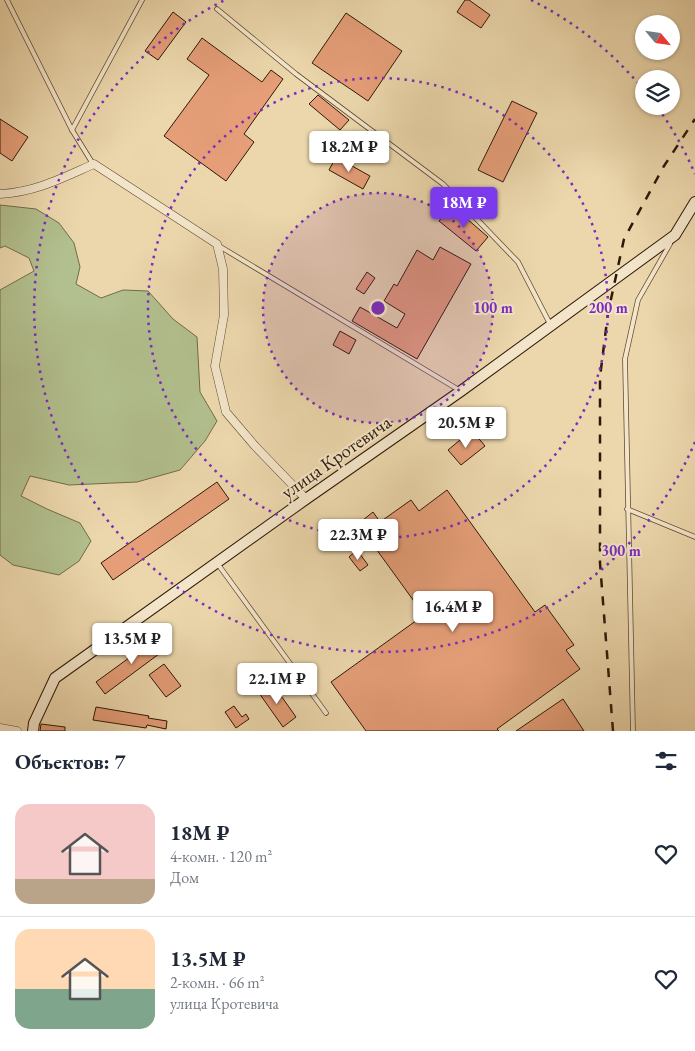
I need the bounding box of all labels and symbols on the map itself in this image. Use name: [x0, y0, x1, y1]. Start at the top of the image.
north arrow: [635, 15, 680, 60]
pin: 18.2M ₽: [303, 130, 395, 173]
pin: 18M ₽: [429, 186, 499, 229]
text: 100 m: [473, 298, 513, 317]
text: 200 m: [588, 298, 628, 317]
centre of rings: [369, 299, 387, 317]
pin: 20.5M ₽: [420, 406, 512, 449]
street label: улица Кротевича: [276, 409, 396, 504]
pin: 22.3M ₽: [312, 518, 404, 561]
text: 300 m: [601, 541, 641, 560]
pin: 16.4M ₽: [407, 590, 499, 633]
pin: 13.5M ₽: [86, 622, 178, 665]
pin: 22.1M ₽: [231, 662, 323, 705]

